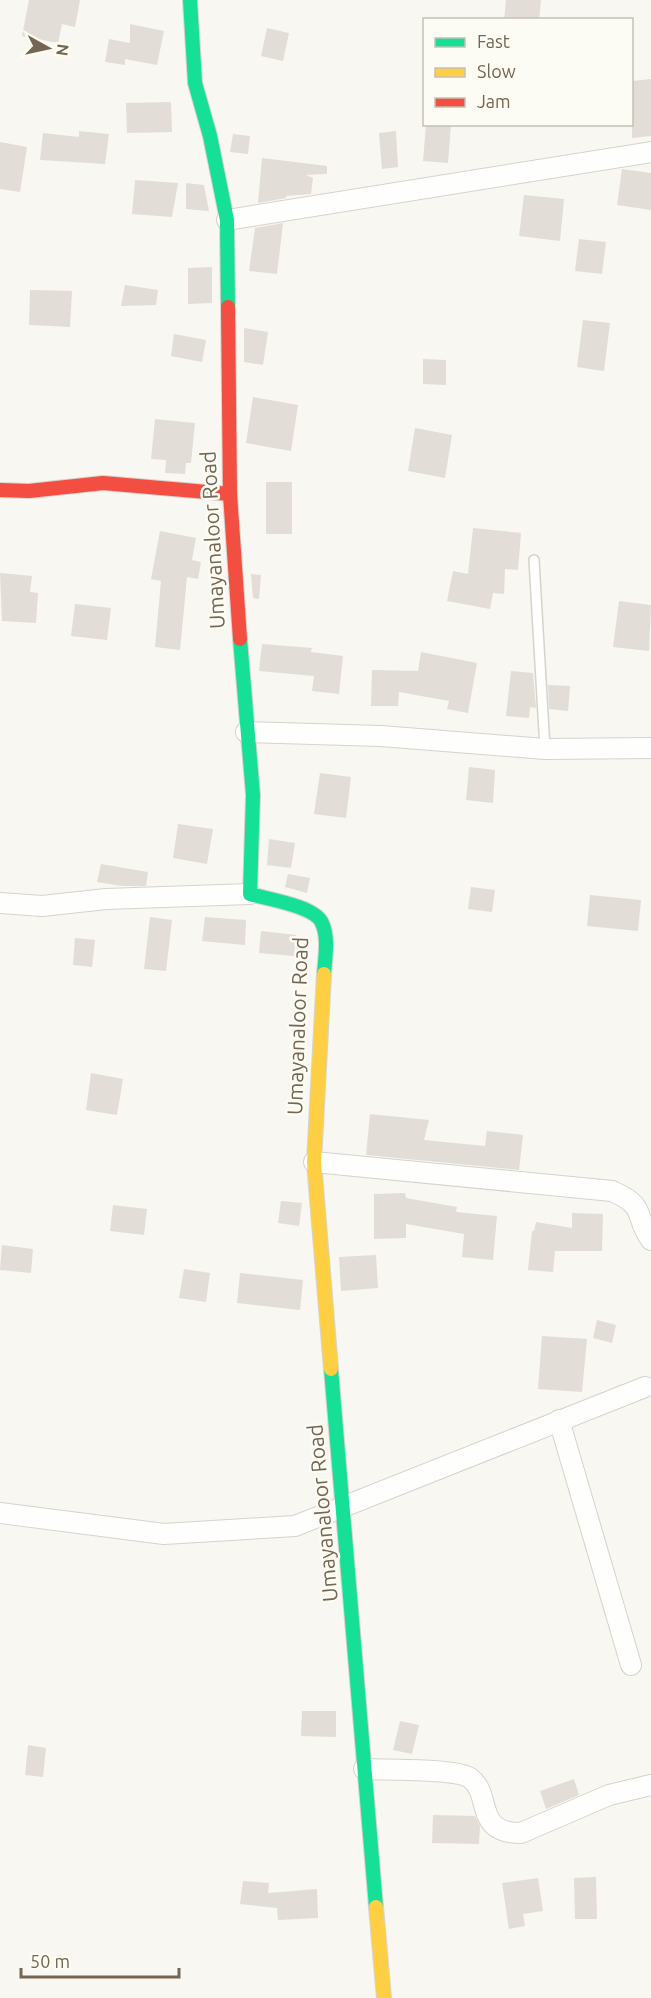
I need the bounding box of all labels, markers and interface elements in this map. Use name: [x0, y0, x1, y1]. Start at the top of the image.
north arrow: [18, 18, 78, 78]
legend: [423, 18, 633, 126]
text: Fast: [477, 31, 510, 51]
text: N: [53, 43, 73, 57]
text: Slow: [477, 61, 516, 81]
text: Jam: [477, 91, 511, 111]
street label: Umayanaloor Road: [195, 450, 229, 630]
street label: Umayanaloor Road: [282, 937, 312, 1115]
street label: Umayanaloor Road: [302, 1423, 342, 1603]
scale bar: [21, 1941, 178, 1979]
text: 50 m: [30, 1951, 70, 1971]

